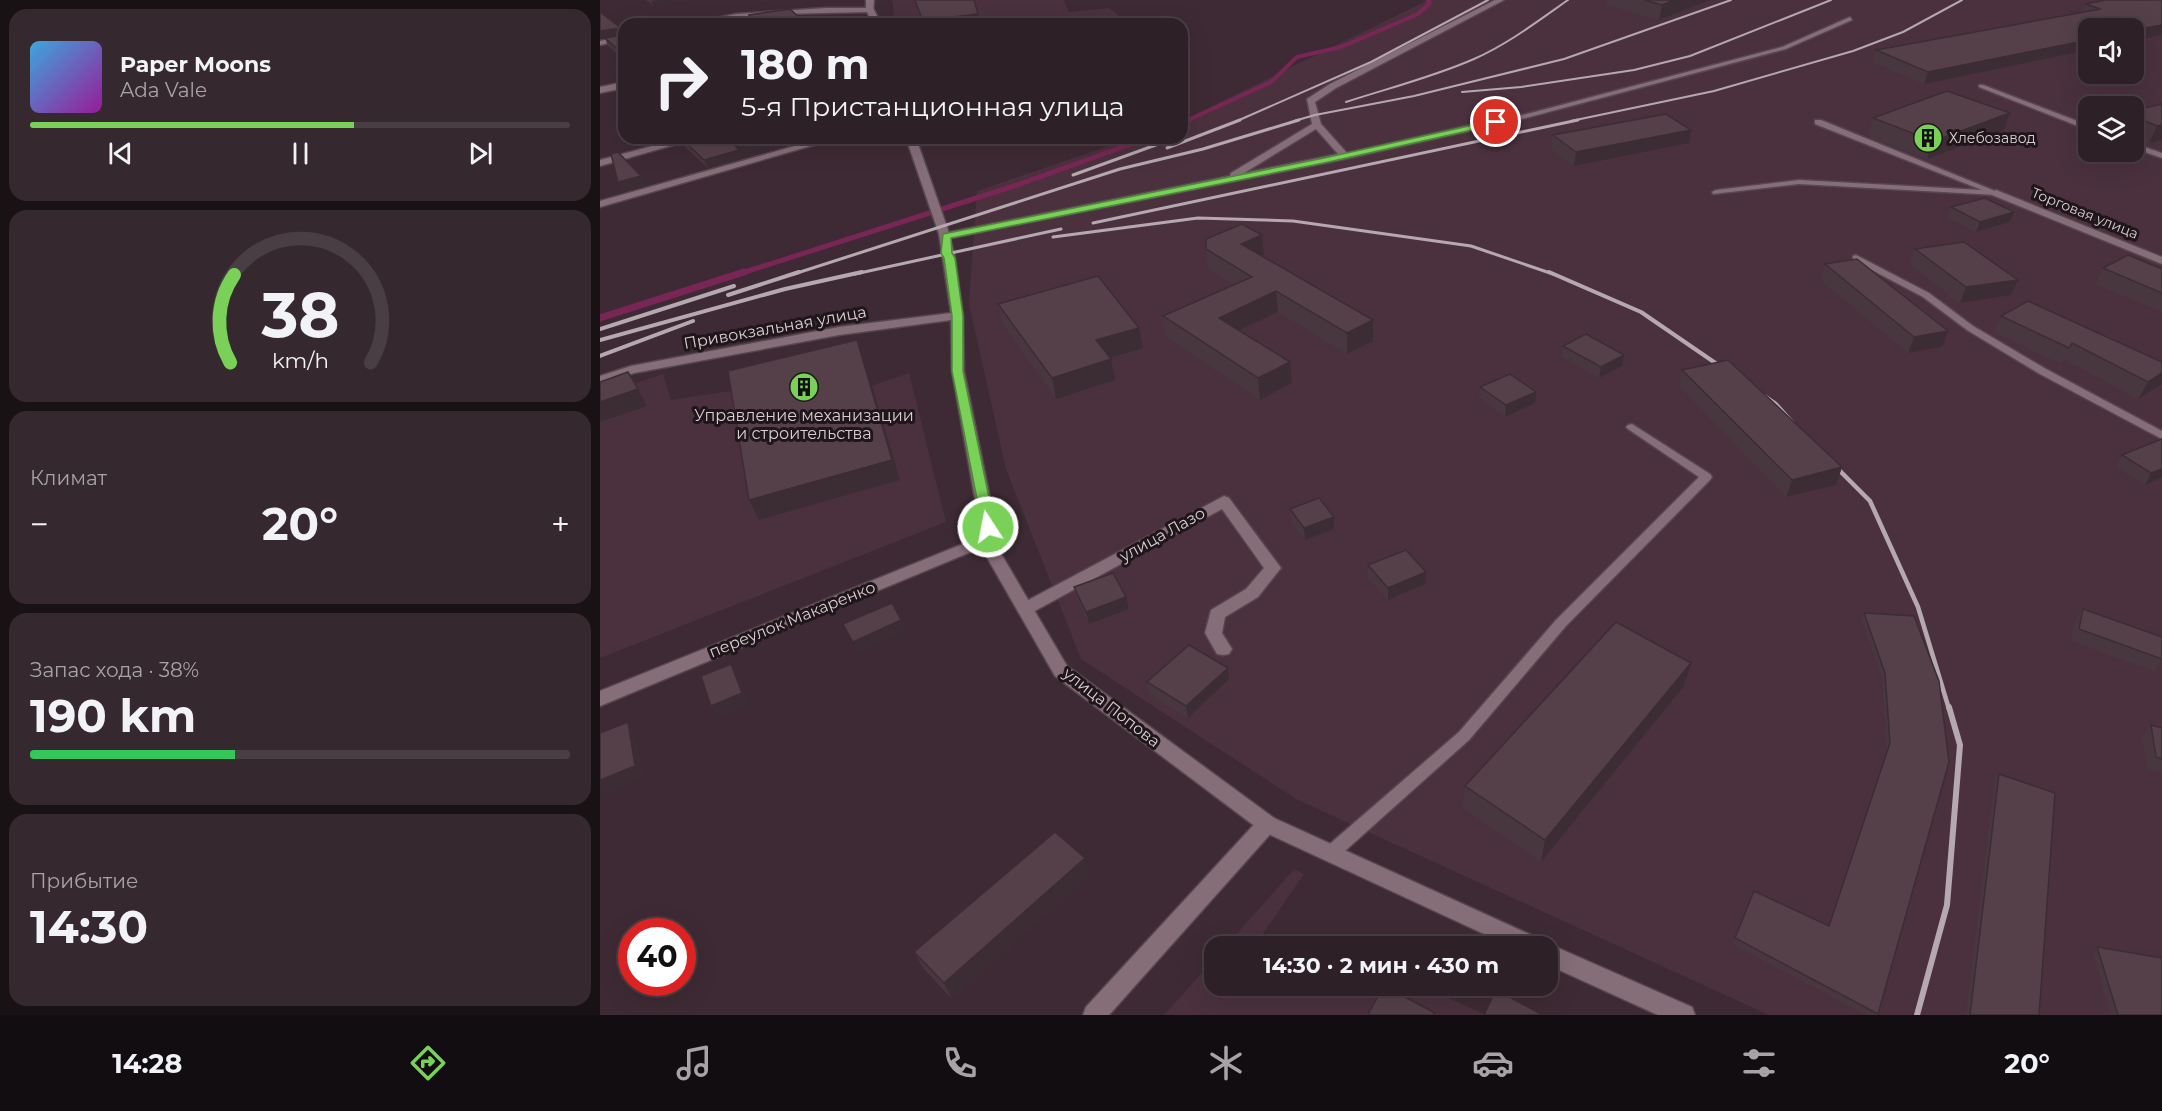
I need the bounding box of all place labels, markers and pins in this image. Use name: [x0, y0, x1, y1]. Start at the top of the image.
pin: [1470, 96, 1521, 147]
building icon: Хлебозавод: [1912, 122, 1944, 154]
place label: Хлебозавод: [1949, 129, 2036, 147]
building icon: Управление механизации и строительства: [788, 371, 820, 403]
place label: Управление механизации и строительства: [694, 406, 914, 443]

